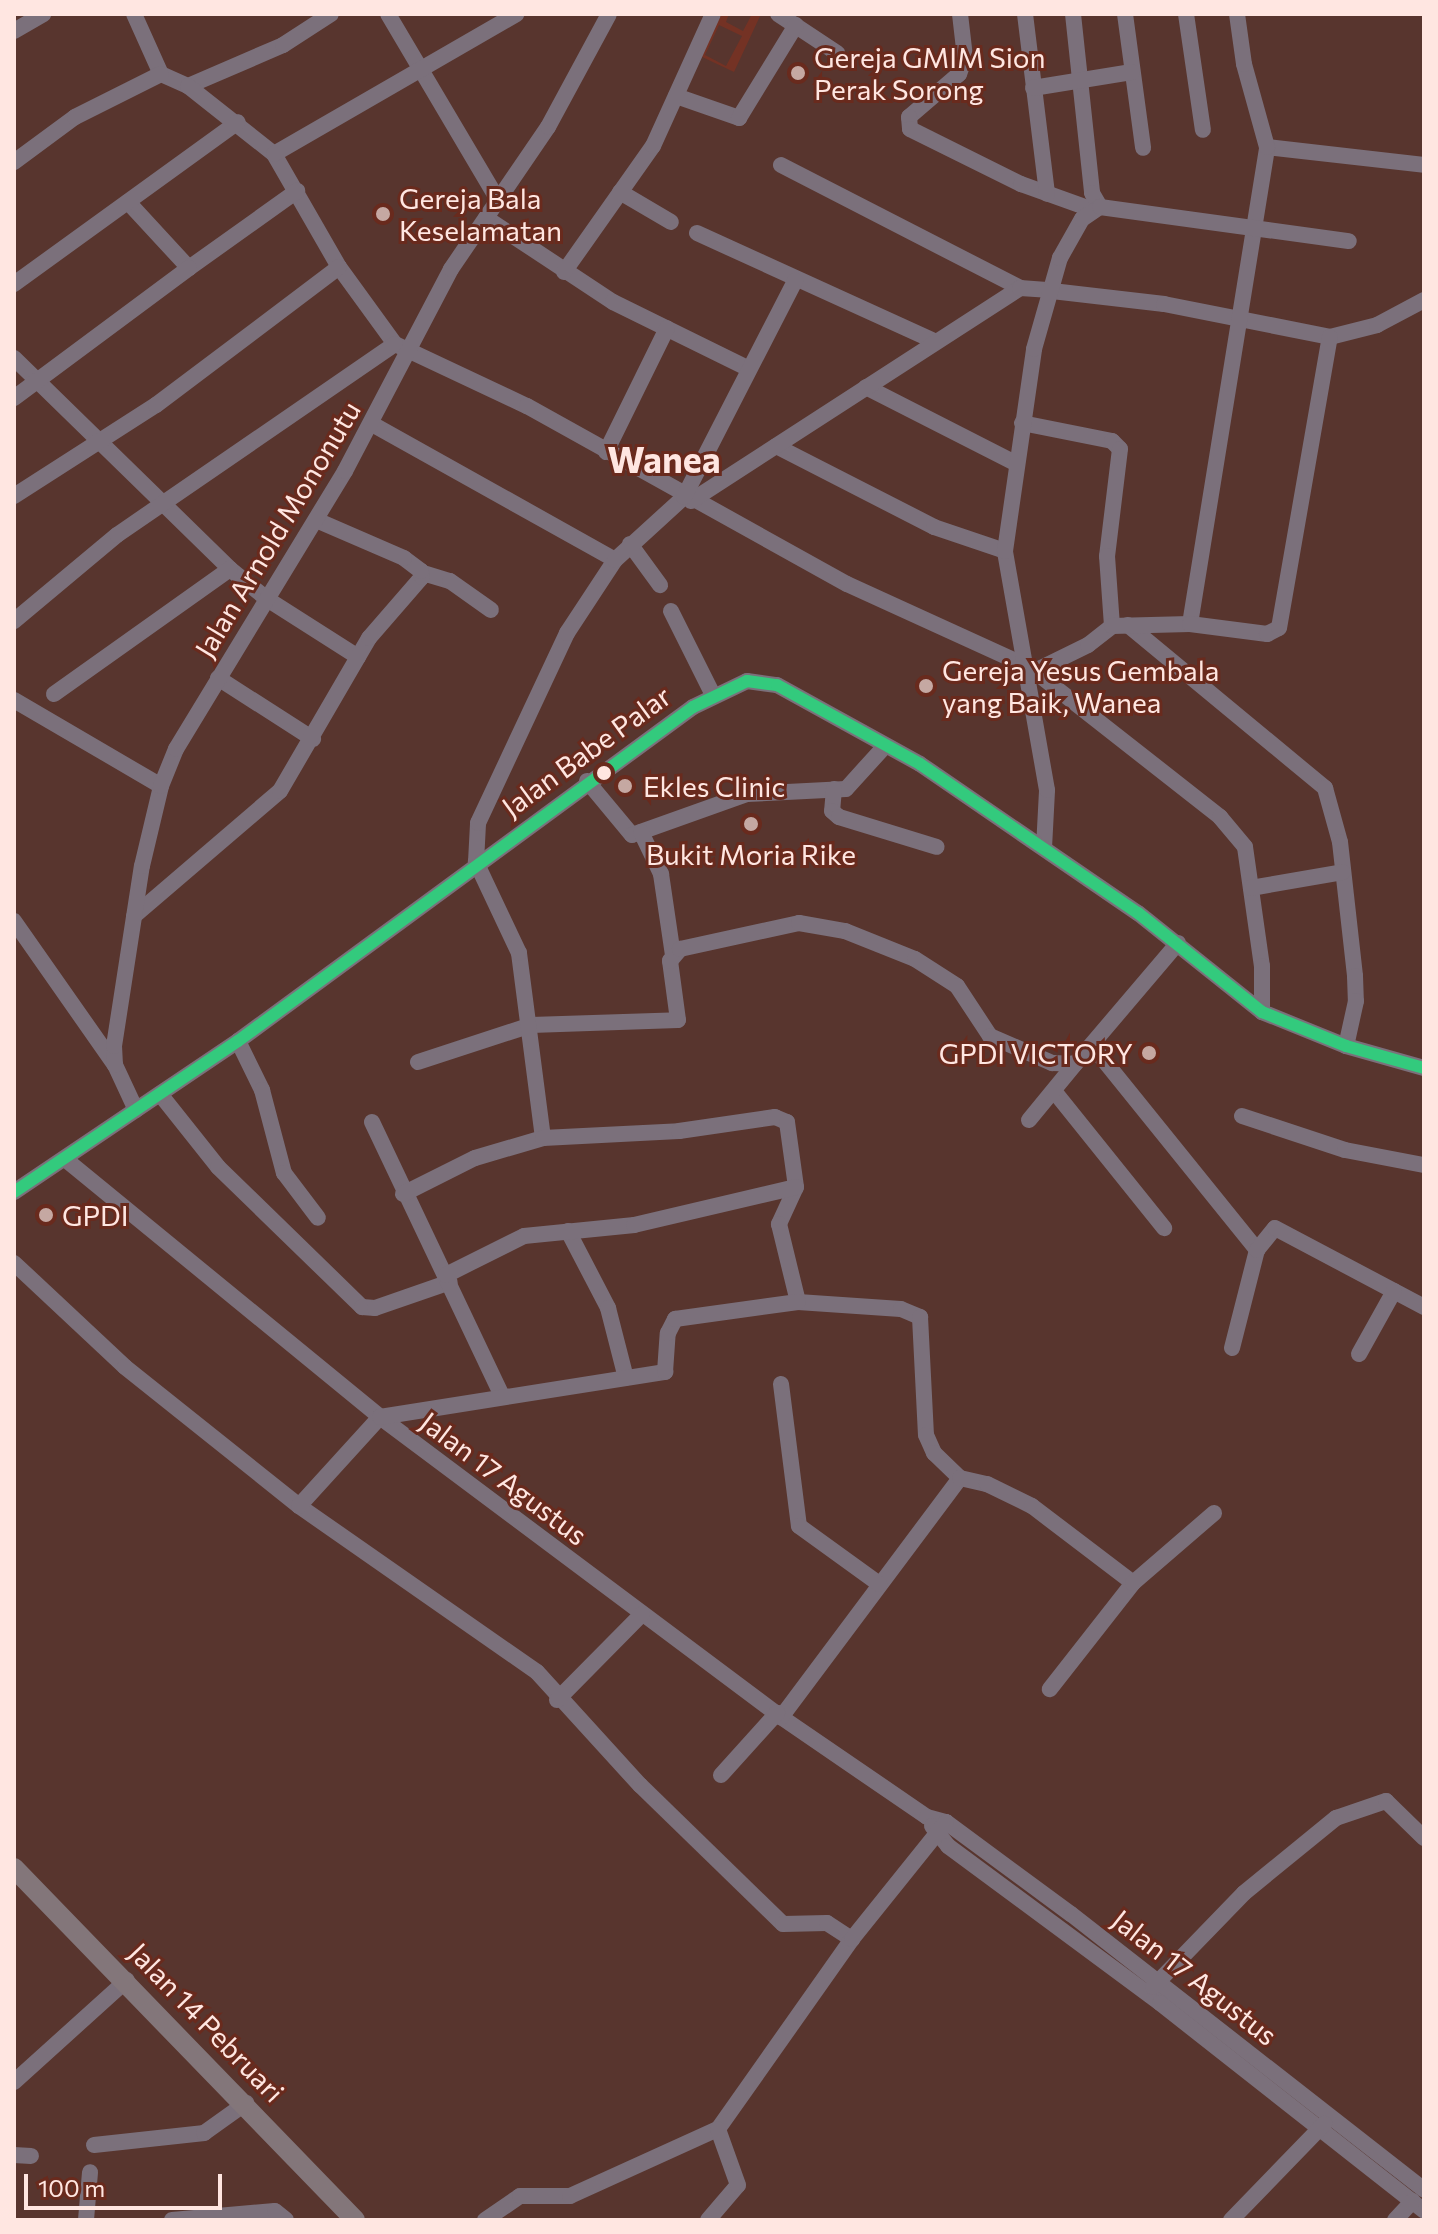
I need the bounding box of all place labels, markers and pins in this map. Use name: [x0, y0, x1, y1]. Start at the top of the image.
place label: Gereja GMIM Sion Perak Sorong: [814, 40, 1046, 106]
marker: Gereja GMIM Sion Perak Sorong: [789, 64, 807, 82]
place label: Gereja Bala Keselamatan: [399, 181, 562, 247]
marker: Gereja Bala Keselamatan: [374, 205, 392, 223]
place label: Gereja Yesus Gembala yang Baik, Wanea: [942, 653, 1220, 719]
marker: Gereja Yesus Gembala yang Baik, Wanea: [917, 677, 935, 695]
unlabelled marker: [596, 765, 612, 781]
place label: Ekles Clinic: [643, 769, 785, 803]
marker: Ekles Clinic: [614, 775, 636, 797]
marker: Bukit Moria Rike: [742, 815, 760, 833]
place label: Bukit Moria Rike: [646, 837, 856, 871]
place label: GPDI VICTORY: [939, 1036, 1133, 1070]
marker: GPDI VICTORY: [1140, 1044, 1158, 1062]
place label: GPDI: [62, 1198, 129, 1232]
marker: GPDI: [37, 1206, 55, 1224]

